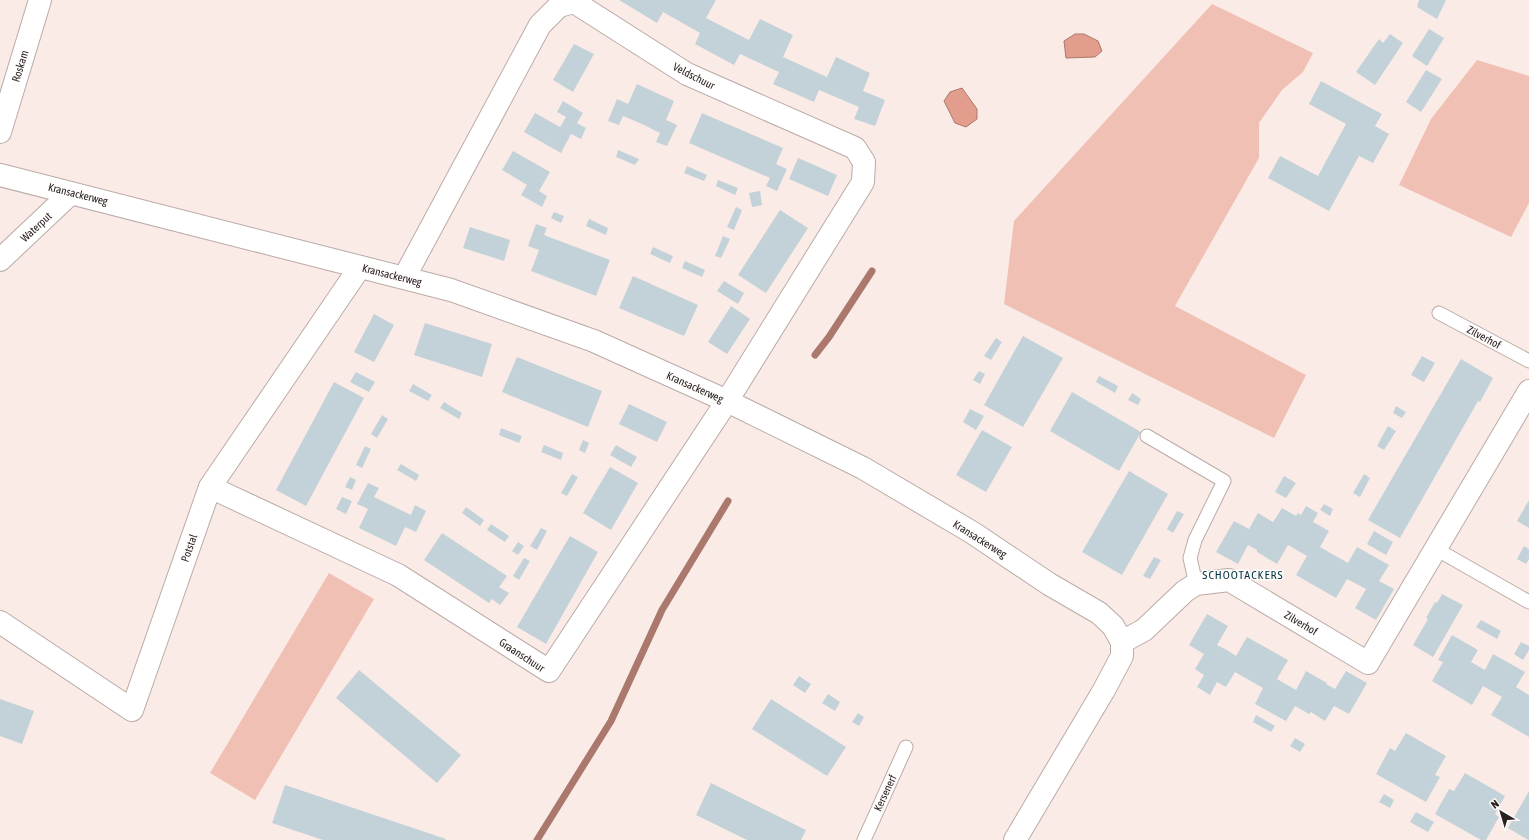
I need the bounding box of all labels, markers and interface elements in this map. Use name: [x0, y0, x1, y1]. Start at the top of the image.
street label: Roskam: [10, 49, 31, 83]
street label: Veldschuur: [671, 60, 718, 92]
street label: Kransackerweg: [47, 181, 109, 207]
street label: Waterput: [18, 210, 54, 244]
street label: Kransackerweg: [361, 262, 423, 288]
street label: Zilverhof: [1465, 323, 1503, 351]
street label: Kransackerweg: [665, 369, 726, 405]
street label: Kransackerweg: [951, 518, 1009, 560]
street label: Potstal: [179, 532, 199, 564]
district label: SCHOOTACKERS: [1202, 568, 1284, 582]
street label: Zilverhof: [1282, 608, 1320, 638]
street label: Graanschuur: [497, 636, 548, 674]
street label: Kersenerf: [871, 773, 899, 813]
north arrow: [1481, 792, 1521, 832]
text: N: [1489, 797, 1501, 811]

